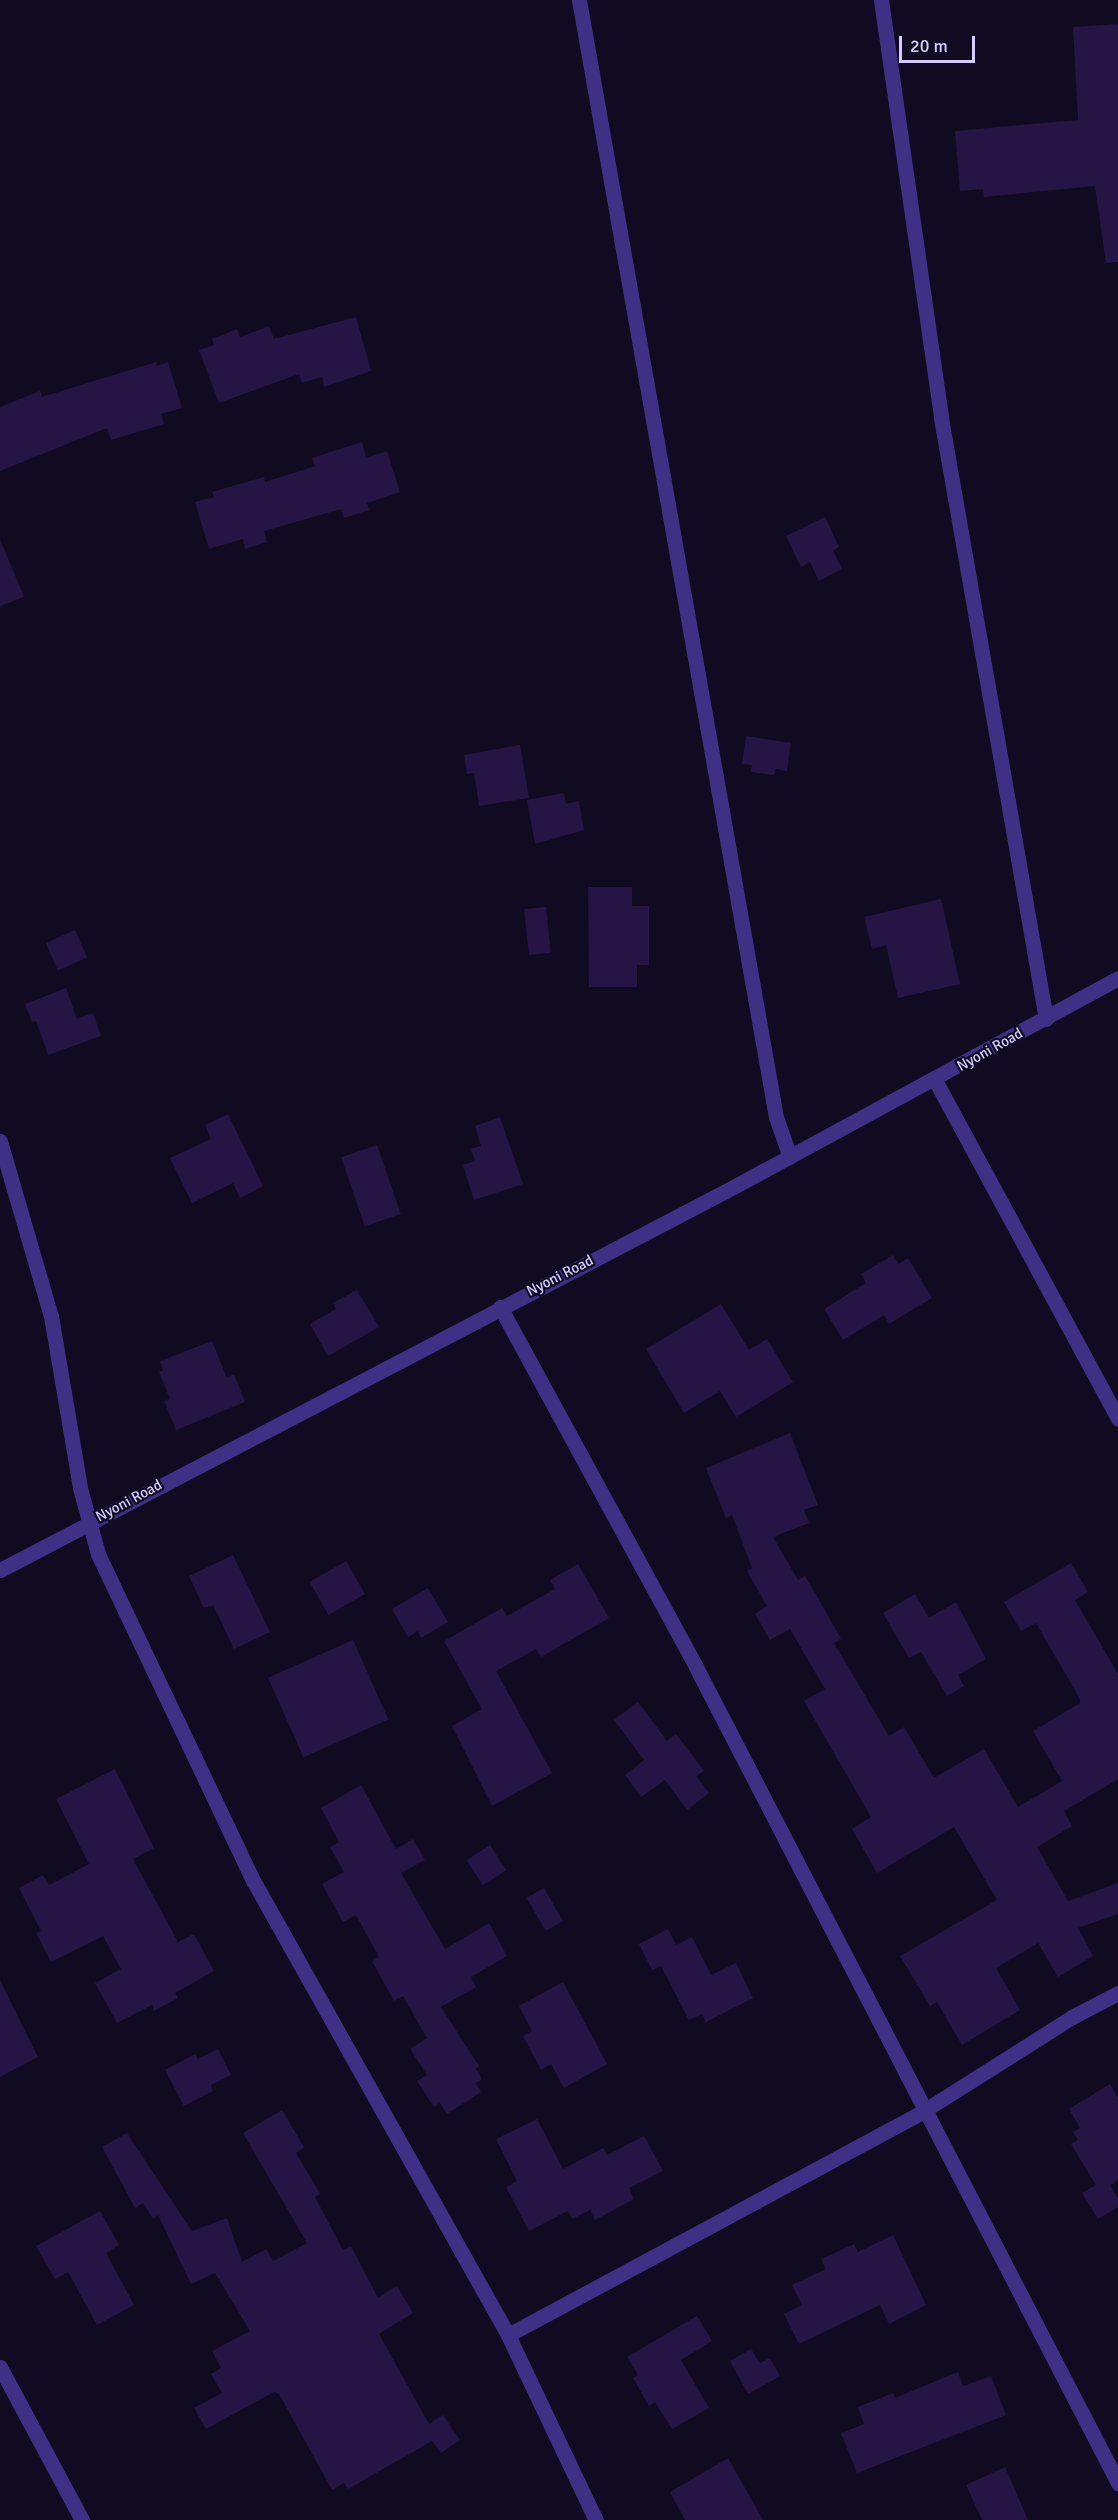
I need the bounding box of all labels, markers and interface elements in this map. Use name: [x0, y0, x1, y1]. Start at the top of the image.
scale bar: [902, 24, 978, 62]
text: 20 m: [910, 35, 948, 57]
street label: Nyoni Road: [954, 1025, 1026, 1075]
street label: Nyoni Road: [524, 1252, 596, 1300]
street label: Nyoni Road: [93, 1476, 165, 1526]

